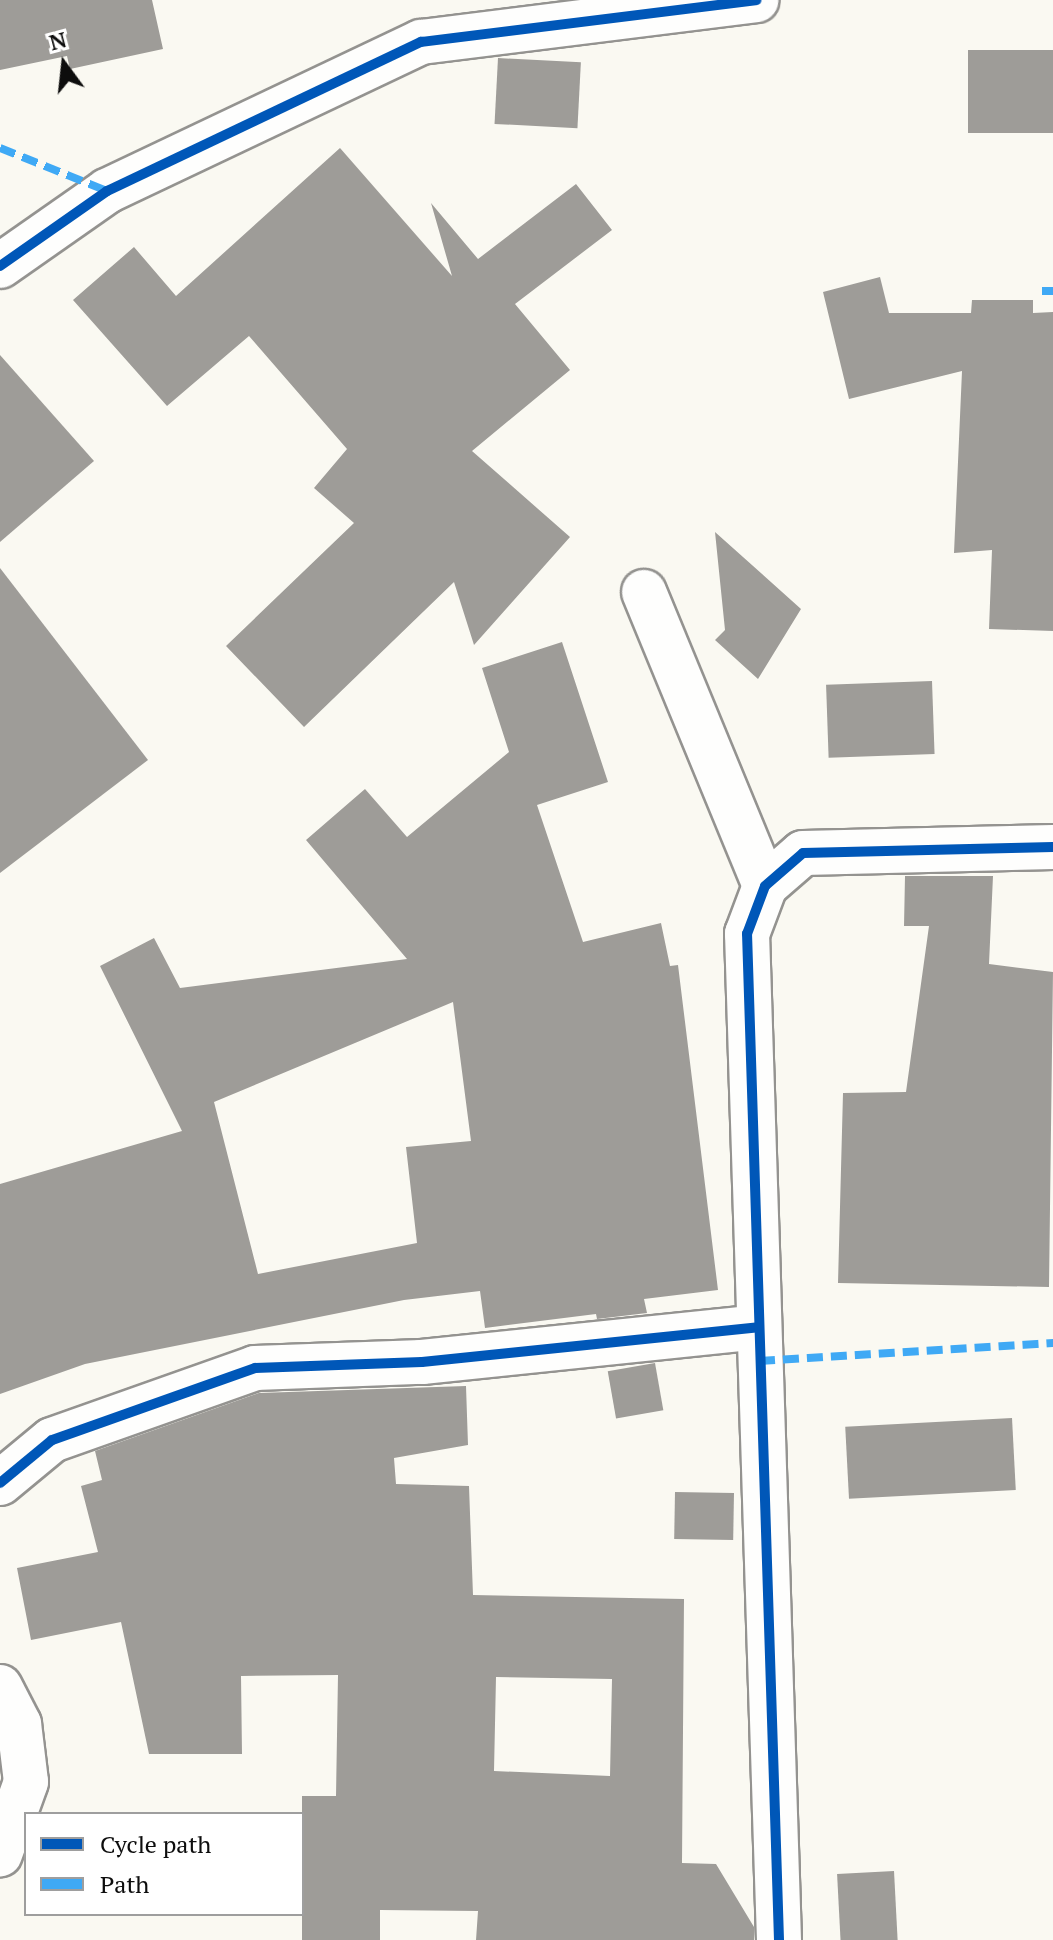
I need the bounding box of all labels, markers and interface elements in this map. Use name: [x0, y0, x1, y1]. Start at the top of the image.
north arrow: [24, 24, 104, 104]
text: N: [46, 24, 69, 57]
legend: [24, 1812, 304, 1916]
text: Cycle path: [100, 1828, 211, 1860]
text: Path: [100, 1868, 149, 1900]

